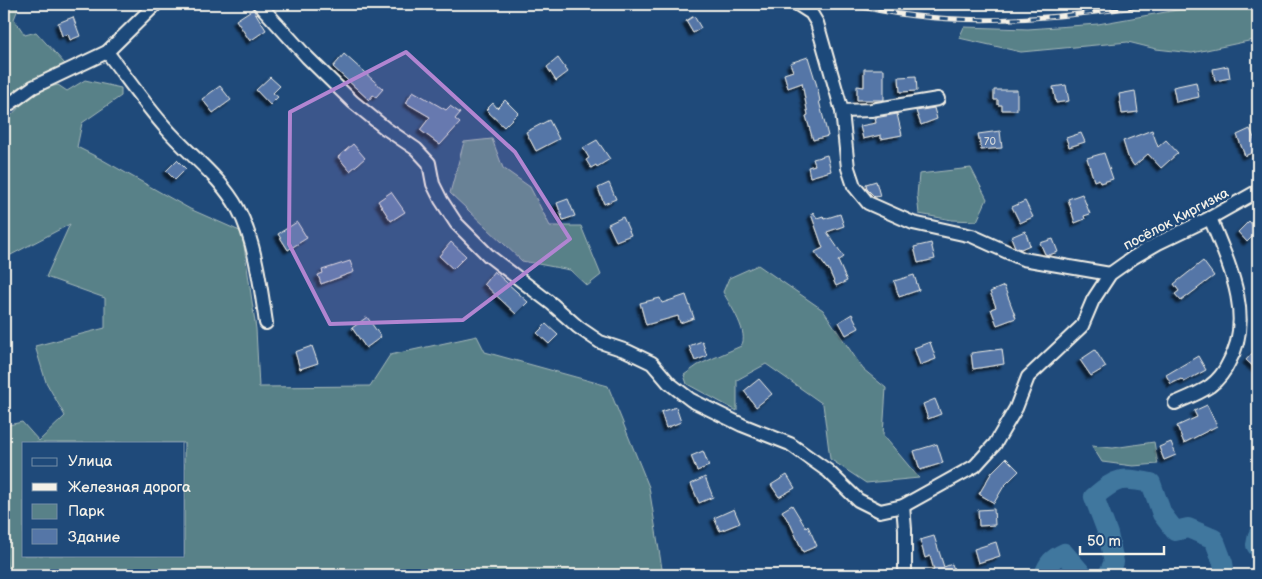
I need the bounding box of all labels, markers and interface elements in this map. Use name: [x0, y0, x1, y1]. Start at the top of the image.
house number: 70: [984, 135, 996, 148]
street label: посёлок Киргизка: [1120, 184, 1232, 254]
legend: [22, 442, 185, 556]
text: Улица: [68, 452, 113, 471]
text: Железная дорога: [68, 478, 191, 497]
text: Парк: [68, 502, 105, 521]
scale bar: [1080, 524, 1163, 556]
text: Здание: [68, 528, 120, 547]
text: 50 m: [1087, 532, 1121, 551]

